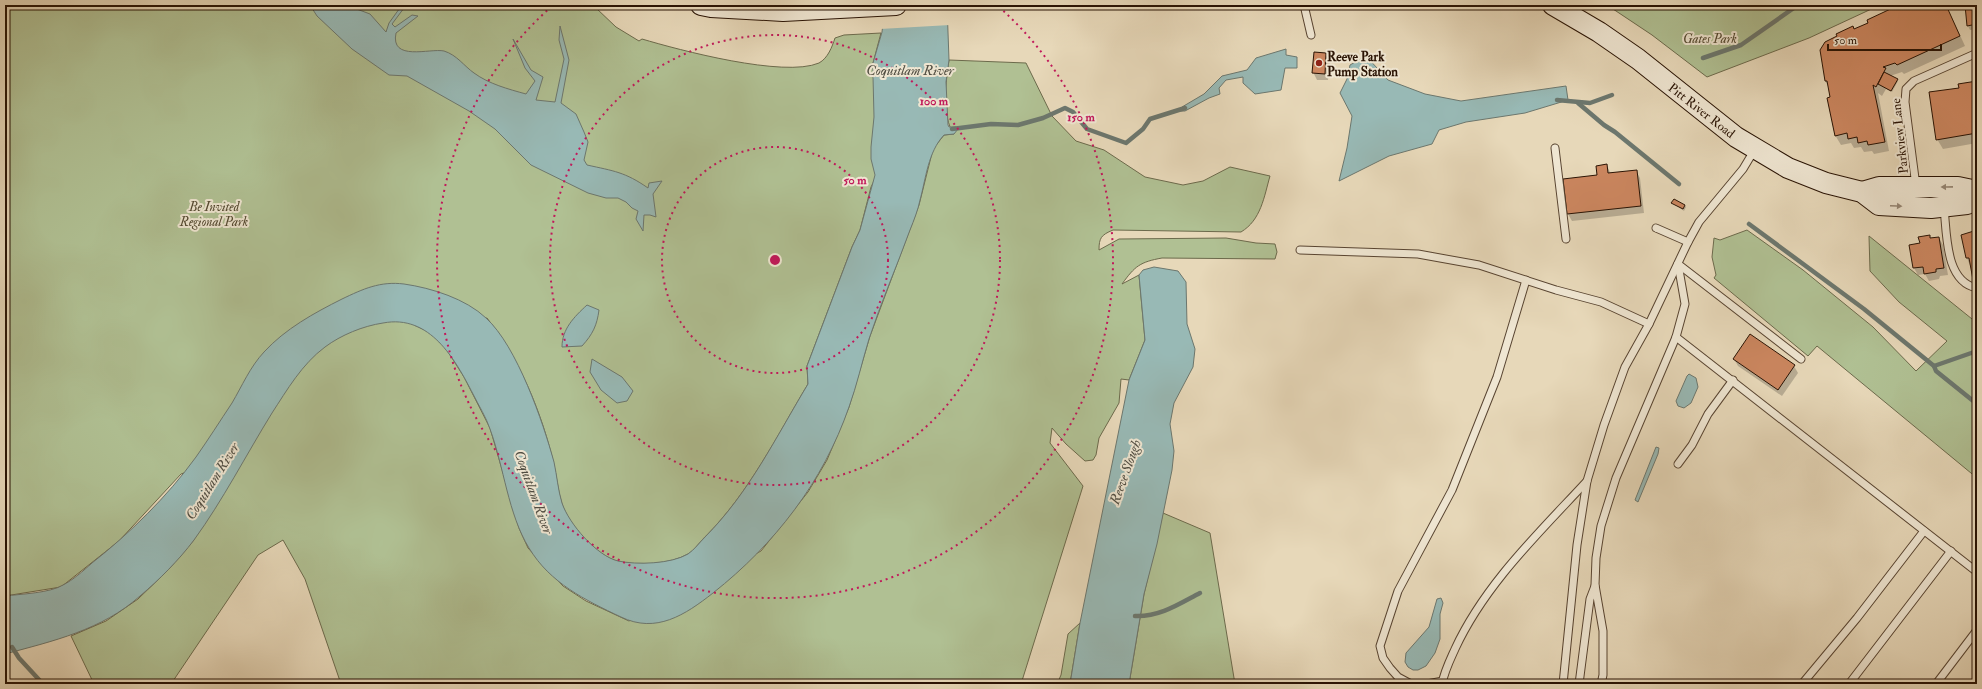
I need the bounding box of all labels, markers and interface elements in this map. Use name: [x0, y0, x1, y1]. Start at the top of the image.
scale bar: [1828, 26, 1941, 52]
park label: Gates Park: [1683, 31, 1737, 47]
text: 50 m: [1834, 33, 1858, 48]
place label: Reeve Park Pump Station: [1327, 49, 1398, 81]
marker: Reeve Park Pump Station: [1314, 58, 1324, 68]
water label: Coquitlam River: [866, 62, 955, 79]
street label: Pitt River Road: [1665, 80, 1738, 142]
text: 100 m: [920, 94, 949, 109]
street label: Parkview Lane: [1888, 97, 1912, 174]
text: 150 m: [1067, 110, 1095, 125]
text: 50 m: [843, 173, 867, 188]
one-way arrow: [1940, 184, 1953, 190]
park label: Be Invited Regional Park: [179, 199, 248, 230]
one-way arrow: [1890, 203, 1903, 209]
centre of rings: [768, 253, 782, 267]
water label: Reeve Slough: [1106, 437, 1145, 508]
water label: Coquitlam River: [182, 439, 243, 523]
water label: Coquitlam River: [511, 448, 557, 537]

